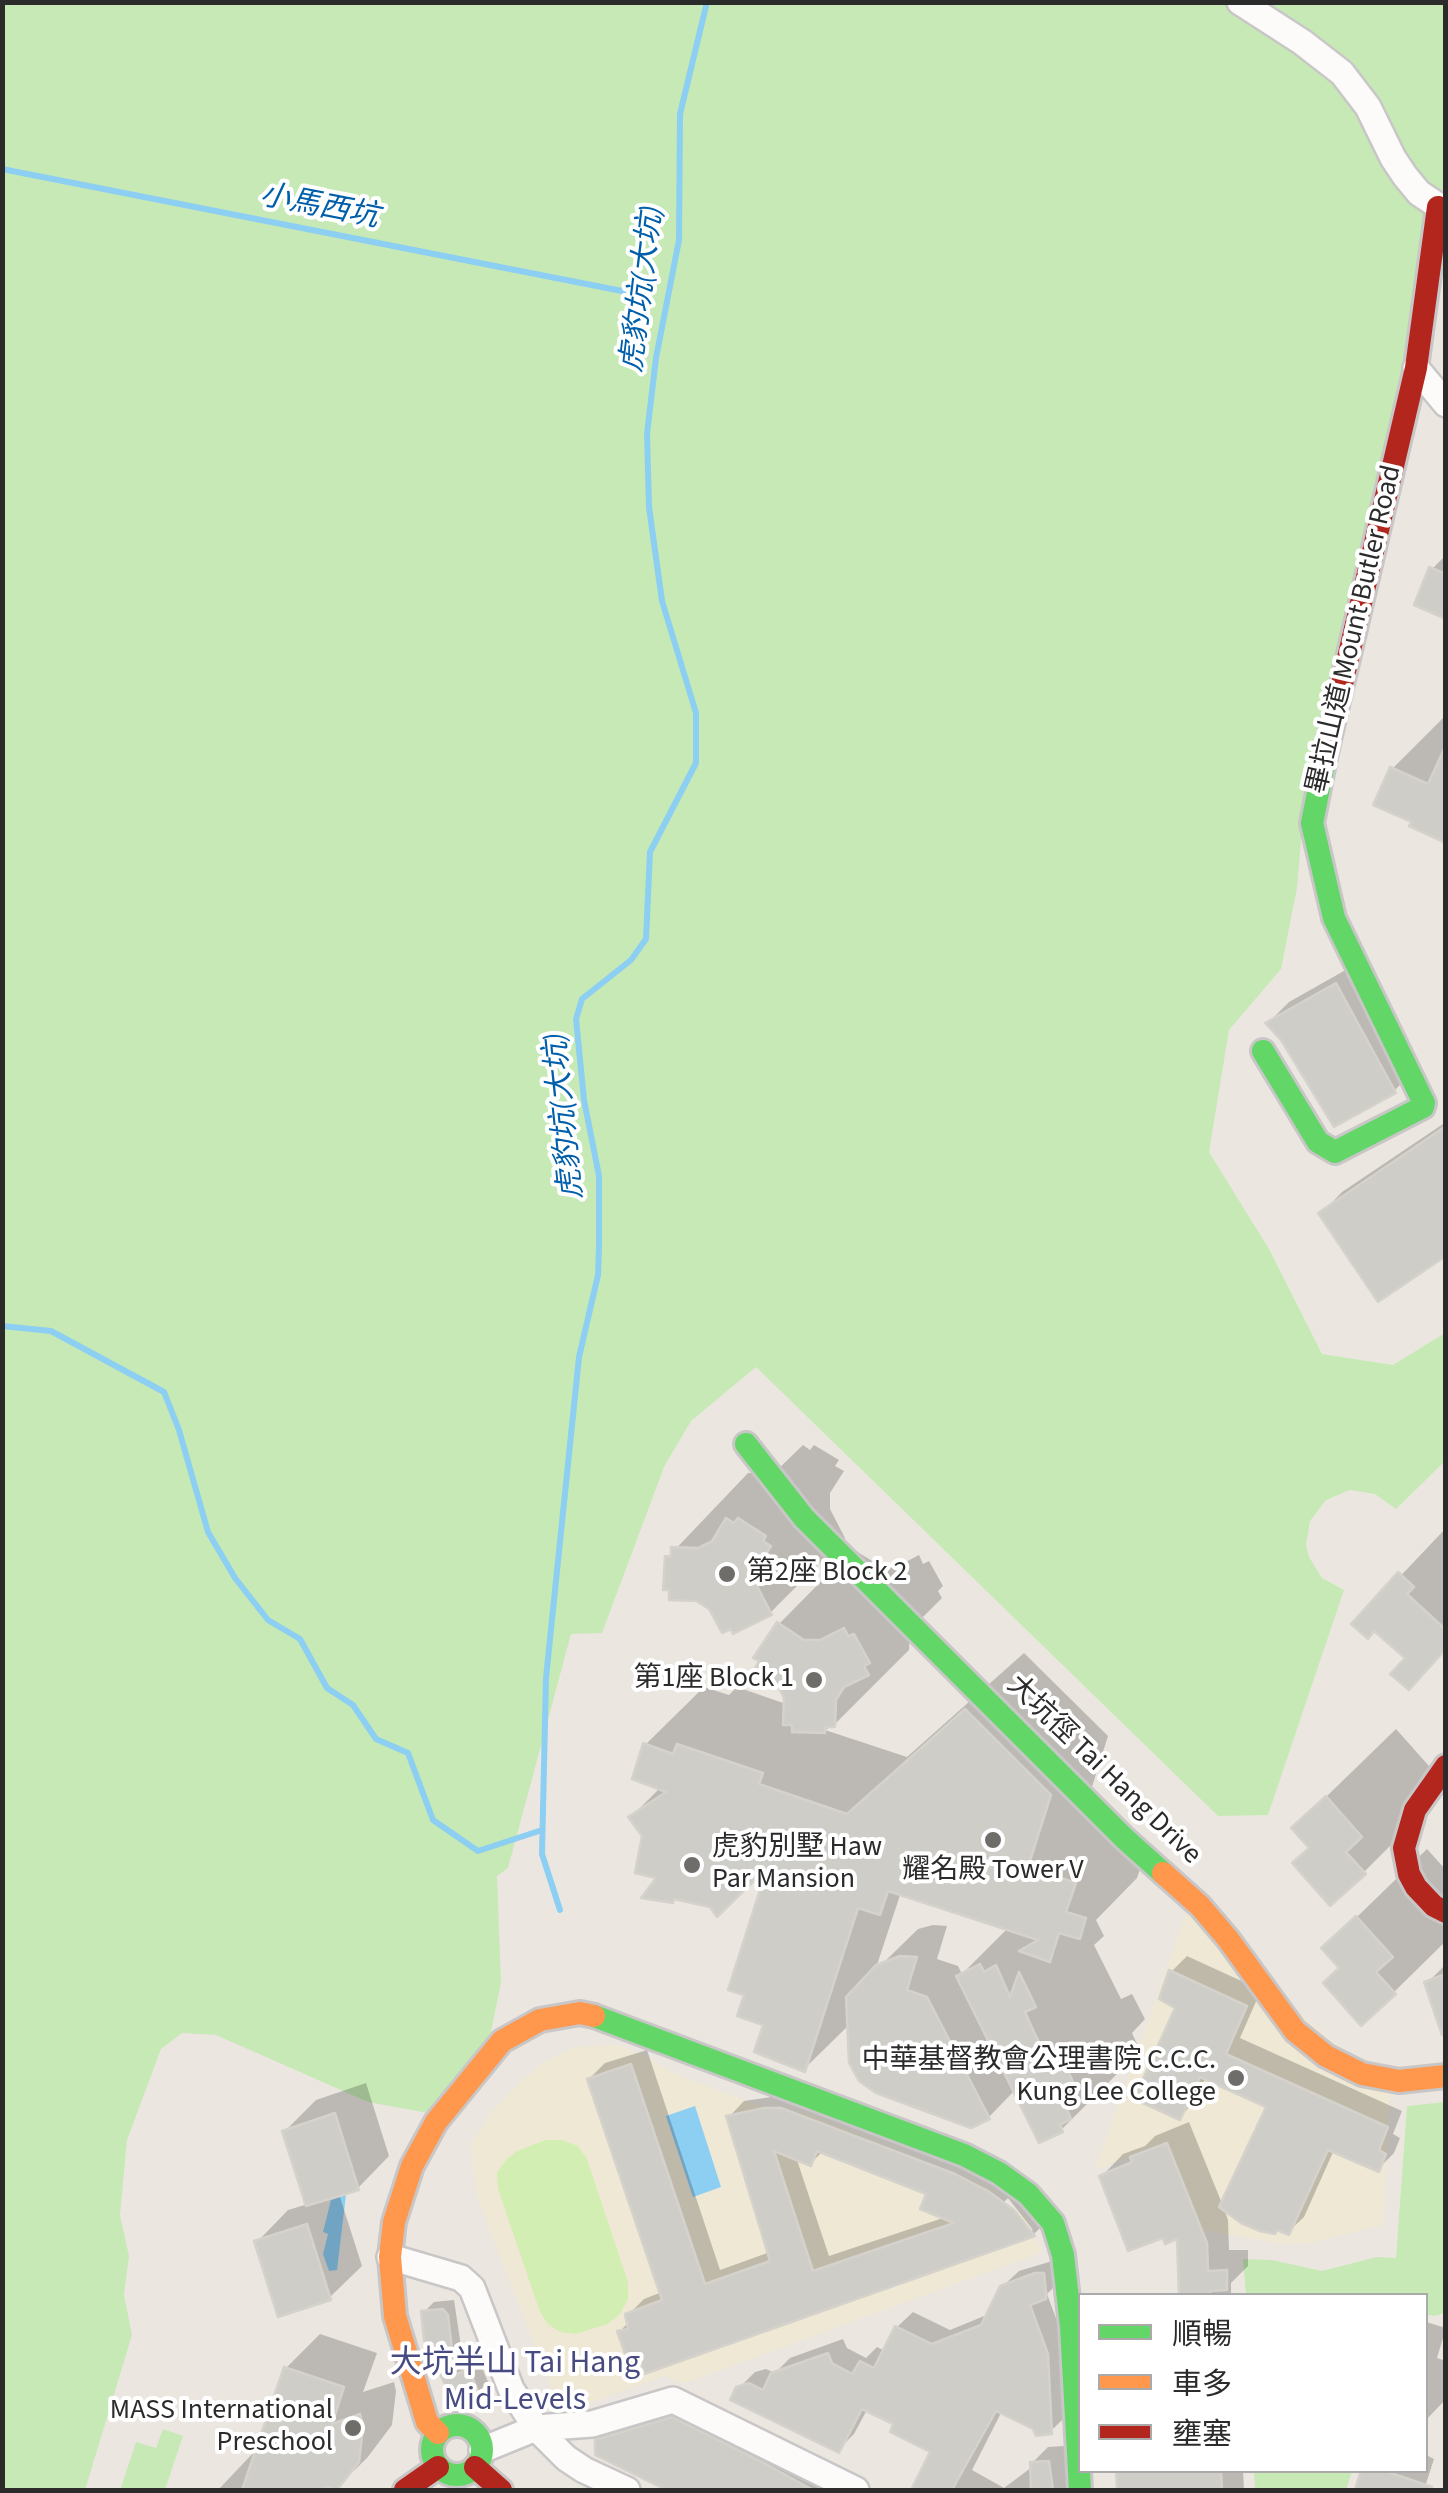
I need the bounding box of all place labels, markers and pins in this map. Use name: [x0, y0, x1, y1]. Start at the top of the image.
place label: 第2座 Block 2: [747, 1557, 907, 1591]
marker: 第2座 Block 2: [716, 1563, 738, 1585]
place label: 第1座 Block 1: [634, 1663, 794, 1697]
marker: 第1座 Block 1: [803, 1669, 825, 1691]
marker: 耀名殿 Tower V: [982, 1829, 1004, 1851]
place label: 虎豹別墅 Haw Par Mansion: [712, 1832, 882, 1898]
marker: 虎豹別墅 Haw Par Mansion: [681, 1854, 703, 1876]
place label: 耀名殿 Tower V: [902, 1855, 1084, 1889]
place label: 中華基督教會公理書院 C.C.C. Kung Lee College: [862, 2045, 1216, 2111]
marker: 中華基督教會公理書院 C.C.C. Kung Lee College: [1225, 2067, 1247, 2089]
place label: MASS International Preschool: [110, 2395, 333, 2461]
marker: MASS International Preschool: [342, 2417, 364, 2439]

